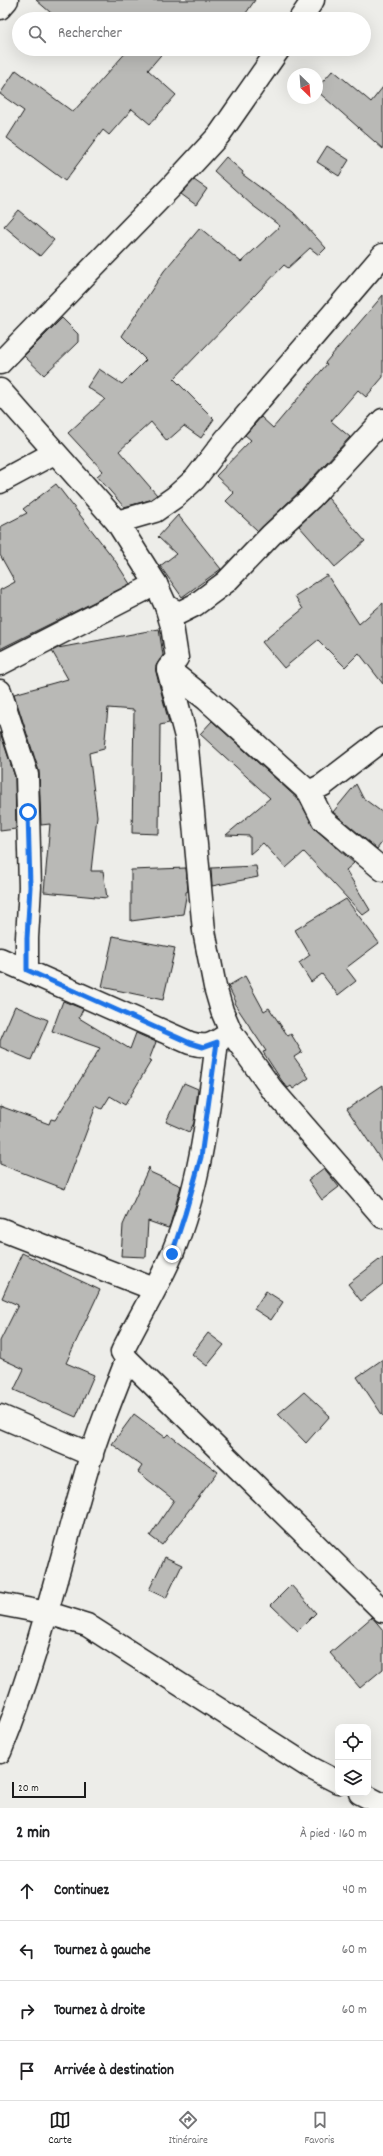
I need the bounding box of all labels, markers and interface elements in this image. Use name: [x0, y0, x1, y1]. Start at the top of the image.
search box: [12, 12, 371, 56]
icon: search: [26, 23, 48, 45]
text: Rechercher: [58, 23, 122, 45]
north arrow: [287, 68, 323, 104]
route start: [19, 803, 37, 821]
route end: [163, 1245, 181, 1263]
map controls: [335, 1724, 371, 1796]
button: locate: [335, 1724, 371, 1760]
button: layers: [335, 1760, 371, 1796]
scale bar: [12, 1780, 86, 1799]
text: 20 m: [18, 1781, 39, 1797]
text: 2 min: [16, 1822, 50, 1846]
text: À pied · 160 m: [300, 1825, 367, 1844]
icon: ahead: [16, 1880, 38, 1902]
text: Continuez: [54, 1880, 109, 1902]
text: 40 m: [343, 1881, 367, 1900]
icon: left: [16, 1940, 38, 1962]
text: Tournez à gauche: [54, 1940, 151, 1962]
text: 60 m: [342, 1941, 367, 1960]
icon: right: [16, 2000, 38, 2022]
text: Tournez à droite: [54, 2000, 145, 2022]
text: 60 m: [342, 2001, 367, 2020]
icon: arrive: [16, 2060, 38, 2082]
text: Arrivée à destination: [54, 2060, 174, 2082]
tab: Carte: [48, 2109, 72, 2149]
tab: Itinéraire: [168, 2109, 208, 2149]
tab: Favoris: [304, 2109, 335, 2149]

